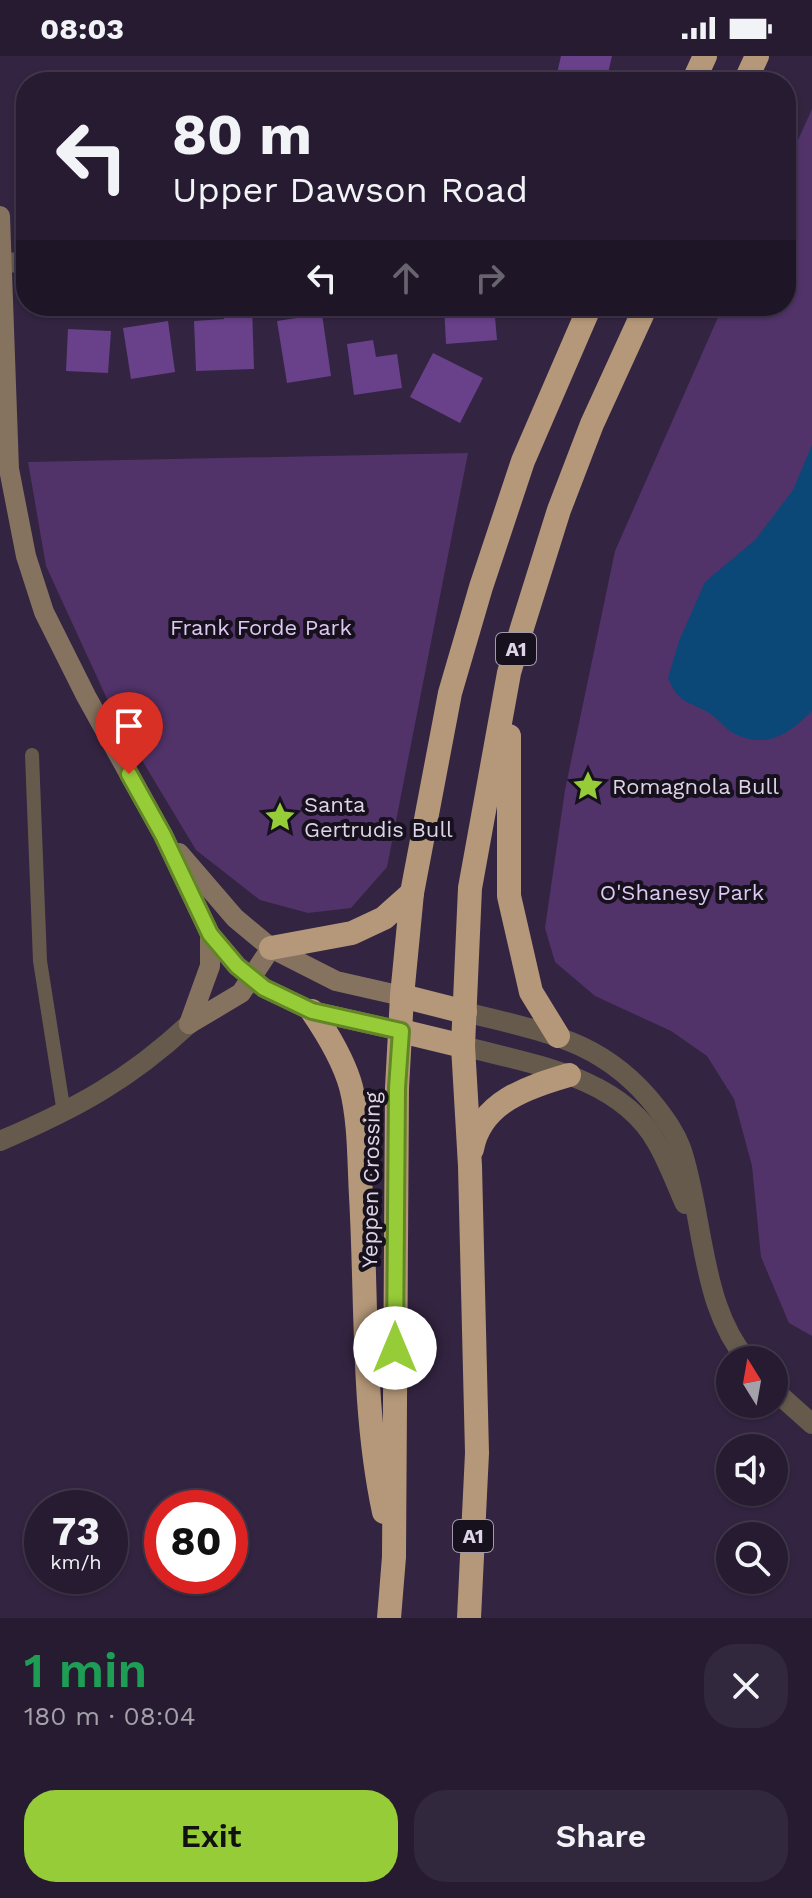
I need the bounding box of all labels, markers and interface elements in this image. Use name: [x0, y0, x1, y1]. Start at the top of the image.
text: 08:03: [40, 11, 124, 46]
text: 80 m: [172, 102, 312, 168]
icon: left: [40, 104, 144, 208]
text: Upper Dawson Road: [172, 169, 528, 211]
icon: left: [300, 256, 344, 300]
icon: ahead: [384, 256, 428, 300]
icon: right: [468, 256, 512, 300]
park label: Frank Forde Park: [170, 615, 352, 640]
road number: A1: [496, 633, 536, 665]
pin: [95, 692, 163, 774]
icon: arrive: [107, 704, 151, 748]
place icon: Romagnola Bull: [571, 769, 605, 803]
place label: Romagnola Bull: [612, 774, 779, 799]
place label: Santa Gertrudis Bull: [304, 792, 453, 842]
place icon: Santa Gertrudis Bull: [263, 800, 297, 834]
park label: O'Shanesy Park: [600, 880, 764, 905]
street label: Yeppen Crossing: [357, 1091, 385, 1268]
position arrow: [353, 1306, 437, 1390]
north arrow: [716, 1346, 788, 1418]
map controls: [716, 1346, 788, 1594]
button: sound: [716, 1434, 788, 1506]
speed limit sign: 80: [144, 1490, 248, 1594]
text: 73: [52, 1508, 100, 1555]
road number: A1: [453, 1520, 493, 1552]
button: search: [716, 1522, 788, 1594]
text: km/h: [50, 1550, 102, 1574]
text: 1 min: [24, 1642, 147, 1699]
button: close: [704, 1644, 788, 1728]
text: 180 m · 08:04: [24, 1701, 196, 1731]
button: Exit: [24, 1790, 398, 1882]
button: Share: [414, 1790, 788, 1882]

